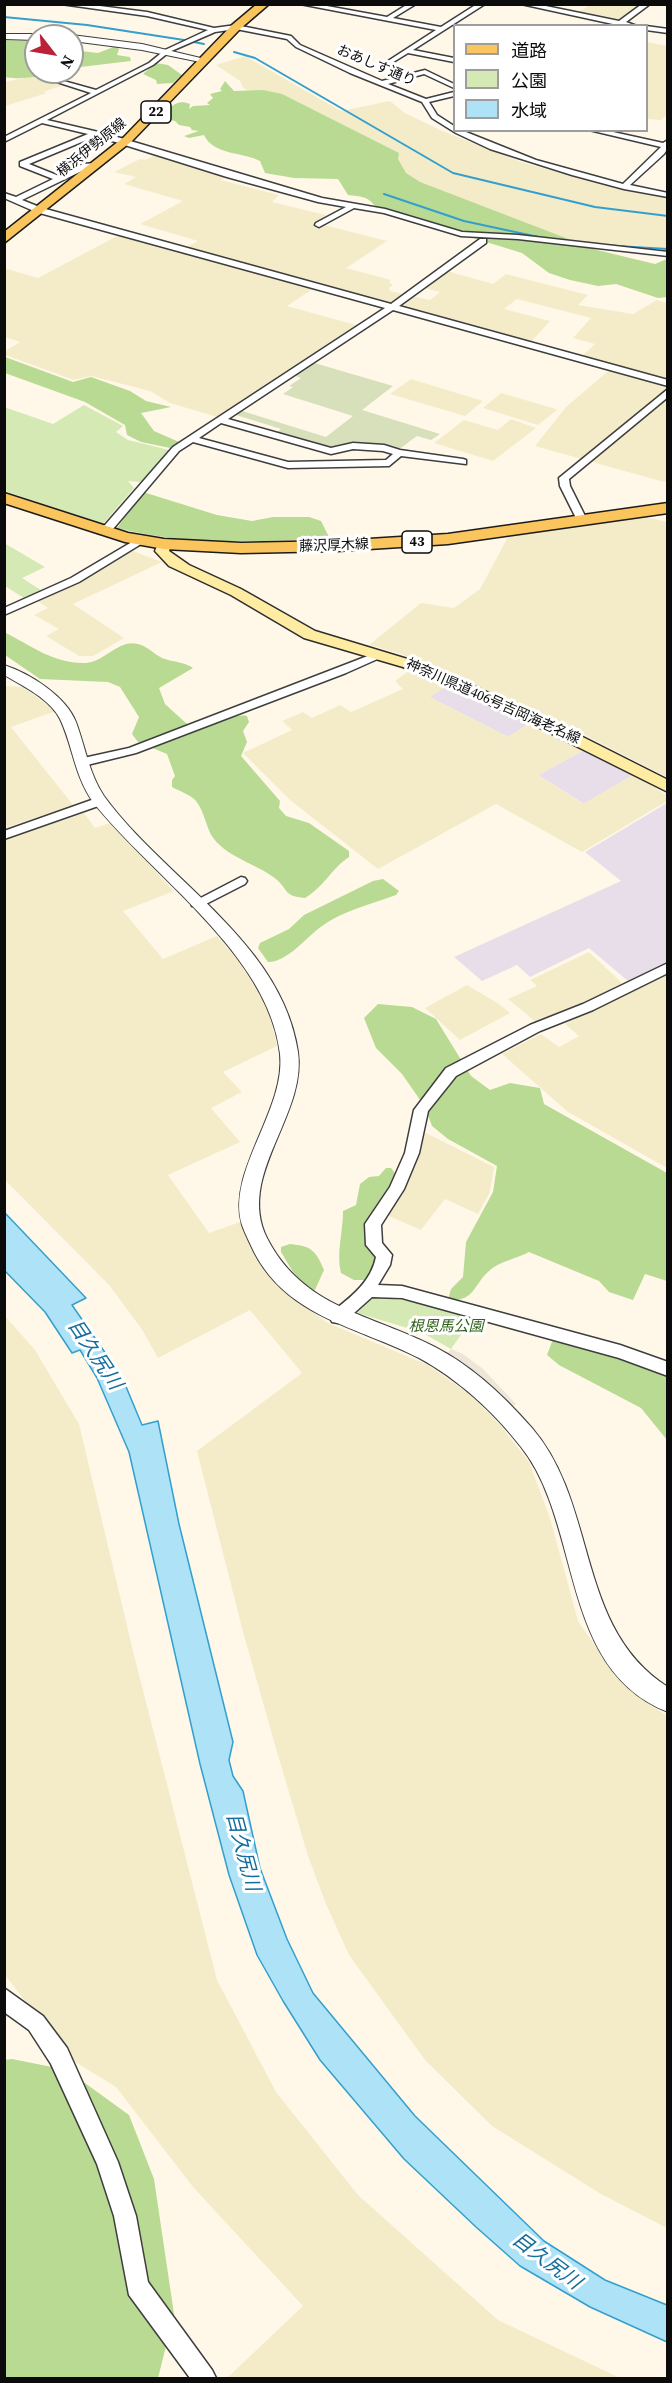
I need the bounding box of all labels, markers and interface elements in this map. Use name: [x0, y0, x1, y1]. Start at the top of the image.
north arrow: [24, 24, 84, 84]
legend: [453, 24, 648, 132]
text: 道路: [511, 38, 547, 63]
street label: おあしす通り: [334, 42, 418, 90]
text: N: [55, 52, 80, 73]
text: 公園: [511, 68, 547, 93]
text: 水域: [511, 98, 547, 123]
road number: 22: [141, 101, 171, 123]
street label: 横浜伊勢原線: [54, 115, 130, 181]
road number: 43: [402, 531, 432, 553]
street label: 藤沢厚木線: [299, 536, 369, 556]
street label: 神奈川県道406号吉岡海老名線: [403, 656, 583, 748]
water label: 目久尻川: [62, 1315, 126, 1395]
park label: 根恩馬公園: [409, 1318, 483, 1336]
water label: 目久尻川: [220, 1810, 264, 1894]
water label: 目久尻川: [507, 2228, 585, 2296]

